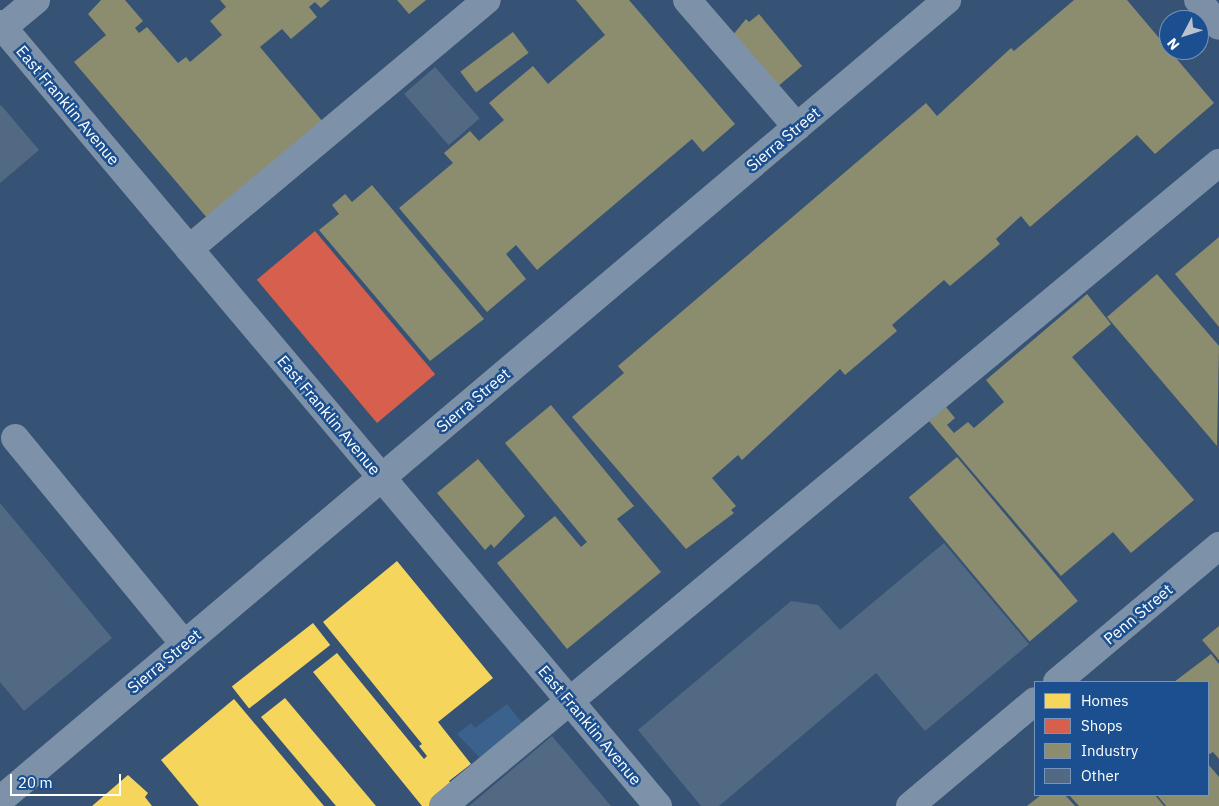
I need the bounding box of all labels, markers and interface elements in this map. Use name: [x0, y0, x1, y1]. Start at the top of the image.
north arrow: [1159, 10, 1209, 60]
text: N: [1163, 34, 1183, 54]
street label: East Franklin Avenue: [12, 41, 124, 169]
street label: Sierra Street: [742, 103, 824, 175]
street label: East Franklin Avenue: [273, 351, 385, 479]
street label: Sierra Street: [432, 364, 514, 436]
street label: Penn Street: [1100, 580, 1176, 648]
street label: Sierra Street: [123, 625, 205, 697]
street label: East Franklin Avenue: [534, 661, 646, 789]
legend: [1034, 681, 1209, 796]
text: Homes: [1081, 691, 1129, 710]
text: Shops: [1081, 716, 1123, 735]
text: Industry: [1081, 741, 1138, 760]
scale bar: [12, 764, 124, 796]
text: Other: [1081, 766, 1119, 785]
text: 20 m: [18, 773, 53, 792]

